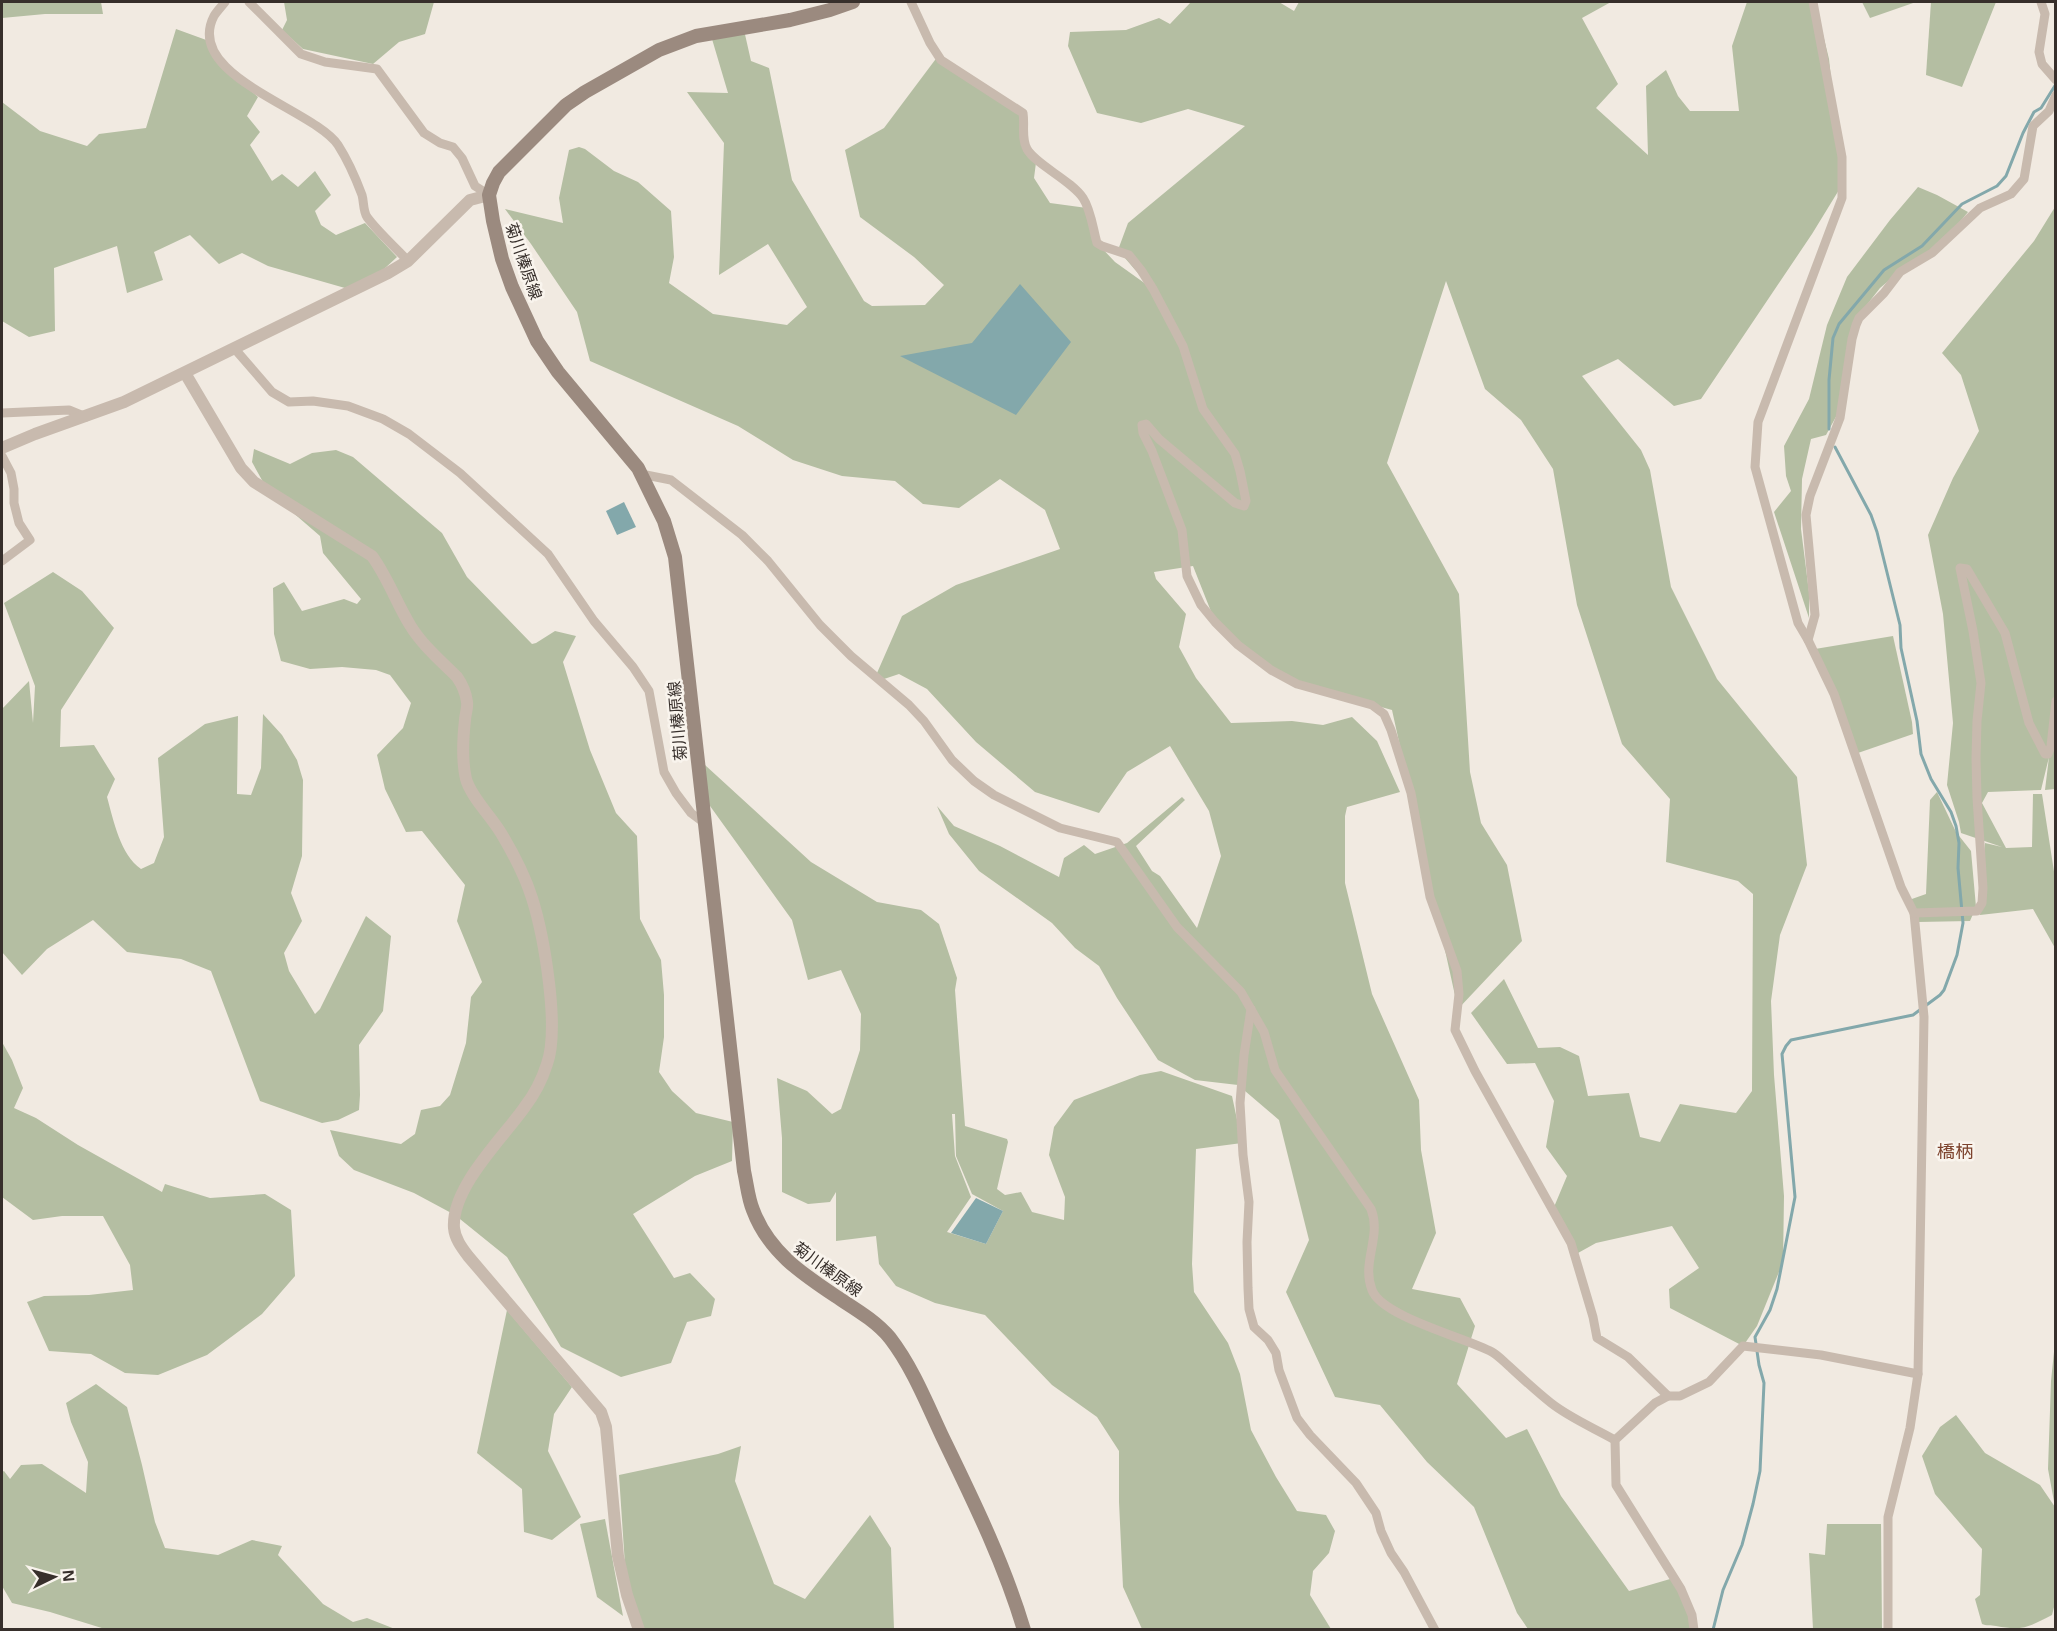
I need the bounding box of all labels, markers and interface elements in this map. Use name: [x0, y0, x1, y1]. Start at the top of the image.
street label: 菊川榛原線: [502, 221, 545, 302]
street label: 菊川榛原線: [666, 680, 689, 762]
district label: 橋柄: [1937, 1142, 1973, 1162]
street label: 菊川榛原線: [790, 1239, 865, 1300]
north arrow: [24, 1547, 84, 1607]
text: N: [59, 1569, 77, 1582]

